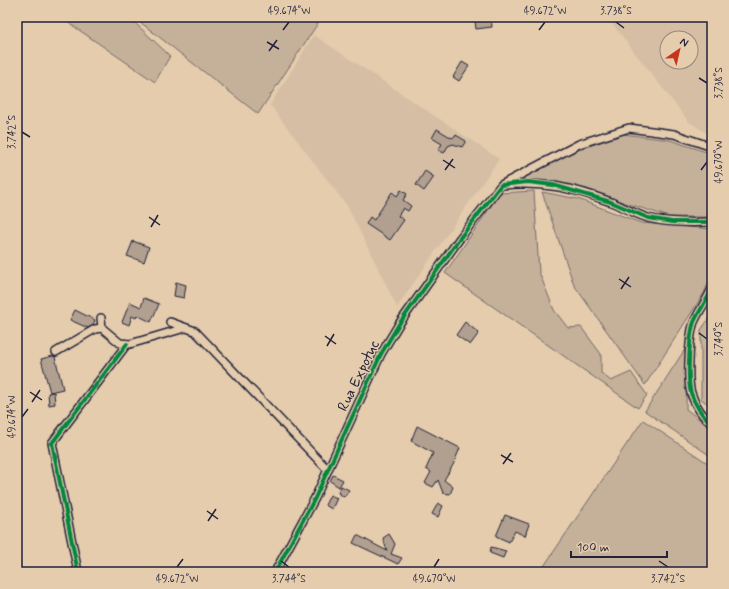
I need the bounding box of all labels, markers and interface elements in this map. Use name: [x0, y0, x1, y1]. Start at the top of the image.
text: 49.674°W: [268, 4, 310, 18]
text: 49.672°W: [524, 4, 566, 18]
text: 3.738°S: [600, 4, 632, 18]
north arrow: [659, 30, 699, 70]
text: N: [677, 35, 691, 50]
text: 3.738°S: [712, 67, 726, 99]
text: 3.742°S: [5, 115, 19, 149]
text: 49.670°W: [712, 141, 726, 183]
text: 3.740°S: [712, 322, 726, 356]
street label: Rua Expotuc: [333, 337, 385, 415]
text: 49.674°W: [5, 396, 19, 438]
scale bar: [571, 533, 667, 559]
text: 100 m: [577, 540, 609, 556]
text: 49.672°W: [156, 572, 198, 586]
text: 3.744°S: [272, 572, 306, 586]
text: 49.670°W: [413, 572, 455, 586]
text: 3.742°S: [651, 572, 685, 586]

